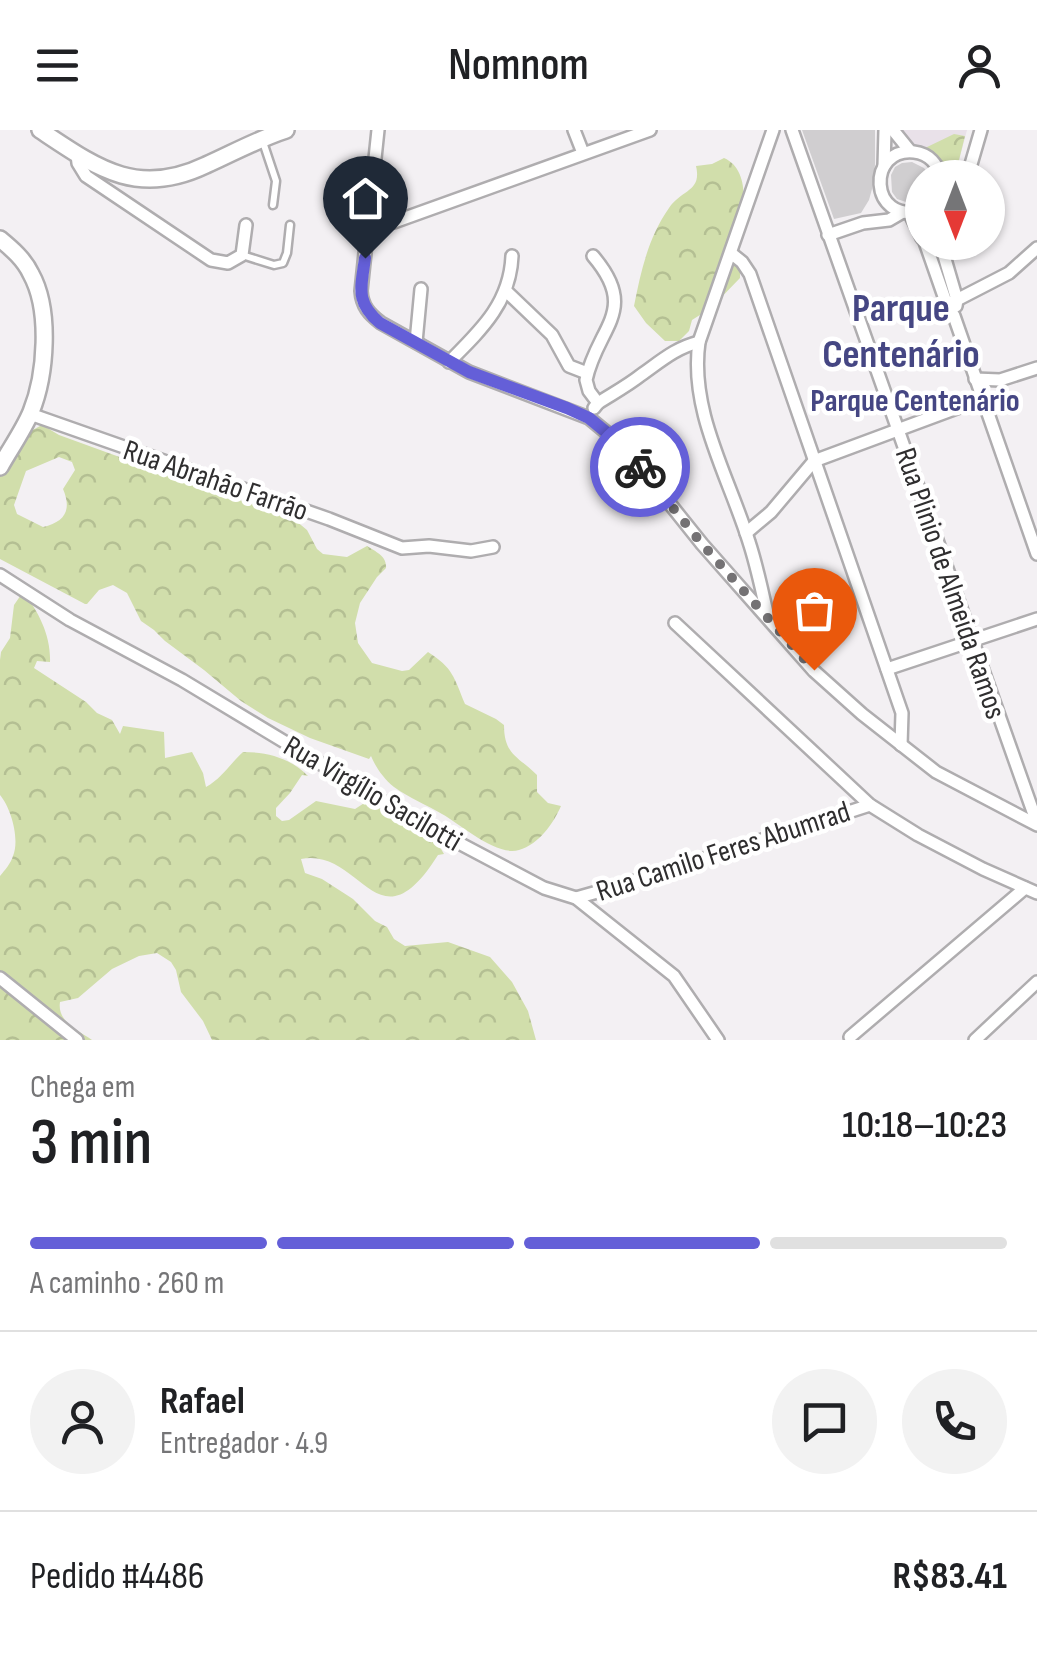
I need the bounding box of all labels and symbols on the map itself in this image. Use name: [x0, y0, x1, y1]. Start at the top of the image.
pin: [323, 156, 408, 259]
north arrow: [905, 160, 1005, 260]
district label: Parque Centenário: [822, 285, 980, 379]
district label: Parque Centenário: [810, 382, 1020, 421]
courier: [590, 417, 690, 517]
street label: Rua Abrahão Farrão: [119, 433, 313, 529]
street label: Rua Plinio de Almeida Ramos: [887, 443, 1013, 724]
pin: [772, 568, 857, 671]
street label: Rua Virgílio Sacilotti: [277, 728, 468, 859]
street label: Rua Camilo Feres Abumrad: [592, 794, 855, 910]

